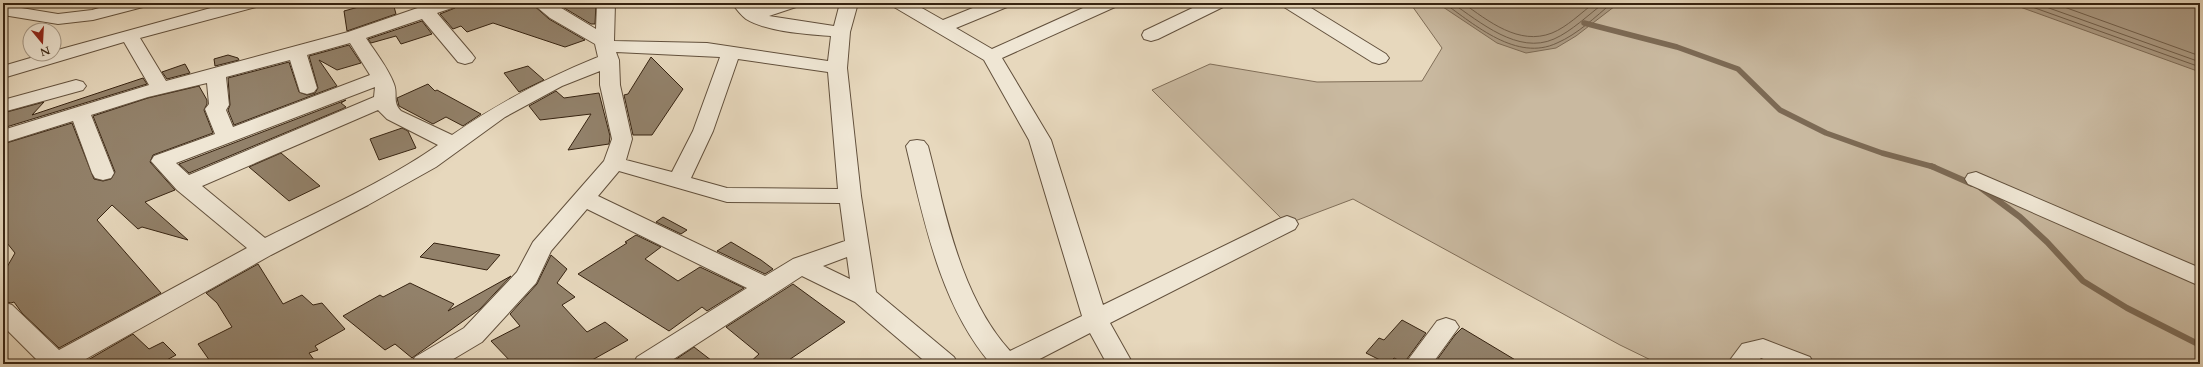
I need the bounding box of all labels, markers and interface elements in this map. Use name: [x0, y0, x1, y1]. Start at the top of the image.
north arrow: [22, 22, 62, 62]
text: N: [38, 42, 52, 60]

